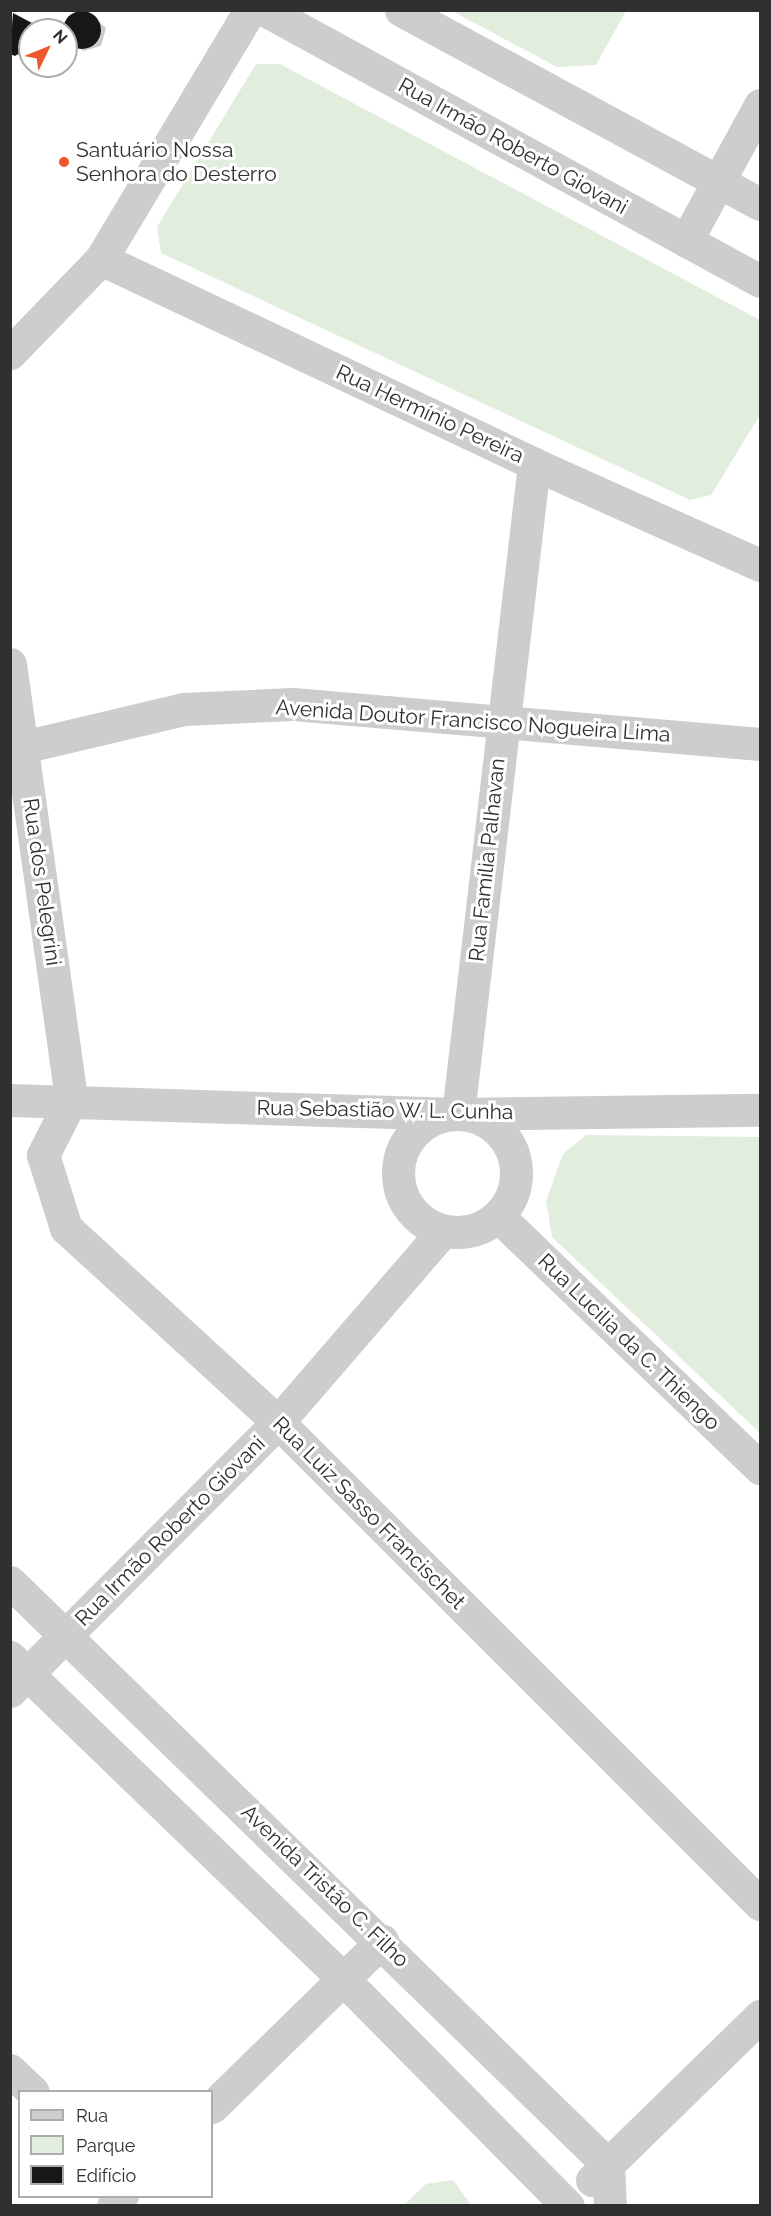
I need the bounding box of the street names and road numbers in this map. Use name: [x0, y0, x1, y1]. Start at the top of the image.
street label: Rua Irmão Roberto Giovani: [394, 72, 632, 220]
street label: Rua Hermínio Pereira: [332, 359, 528, 469]
street label: Avenida Doutor Francisco Nogueira Lima: [275, 695, 671, 747]
street label: Rua Família Palhavan: [464, 757, 510, 963]
street label: Rua dos Pelegrini: [18, 797, 66, 967]
street label: Rua Sebastião W. L. Cunha: [256, 1095, 514, 1125]
street label: Rua Lucilia da C. Thiengo: [532, 1248, 726, 1436]
street label: Rua Luiz Sasso Francischet: [267, 1411, 471, 1615]
street label: Rua Irmão Roberto Giovani: [70, 1431, 270, 1631]
street label: Avenida Tristão C. Filho: [236, 1799, 414, 1973]

